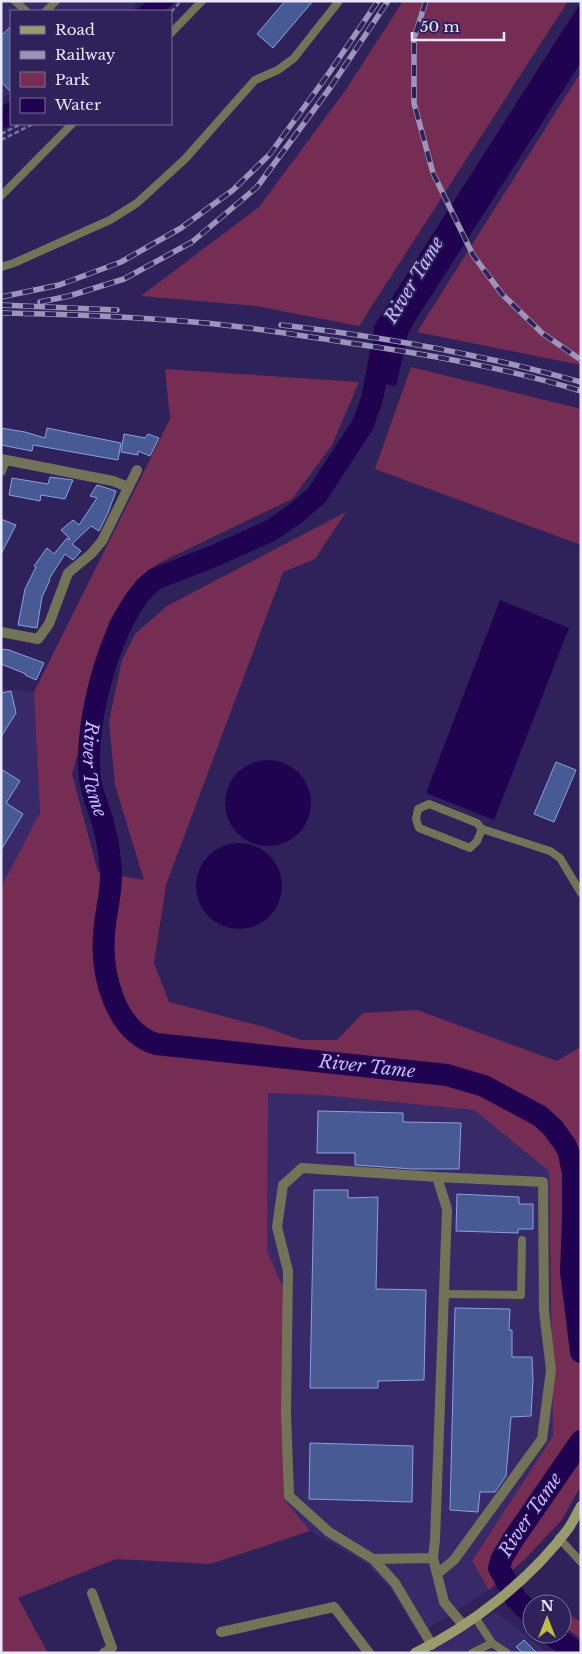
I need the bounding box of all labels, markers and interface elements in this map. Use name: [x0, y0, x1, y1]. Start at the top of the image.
legend: [10, 10, 172, 125]
scale bar: [412, 10, 504, 42]
text: 50 m: [420, 17, 460, 36]
text: Road: [55, 20, 95, 39]
text: Railway: [55, 45, 116, 64]
text: Park: [55, 70, 91, 89]
text: Water: [54, 95, 102, 114]
water label: River Tame: [379, 233, 448, 328]
water label: River Tame: [78, 719, 111, 820]
water label: River Tame: [317, 1050, 416, 1083]
water label: River Tame: [494, 1469, 567, 1562]
north arrow: [522, 1594, 572, 1644]
text: N: [540, 1597, 554, 1615]

